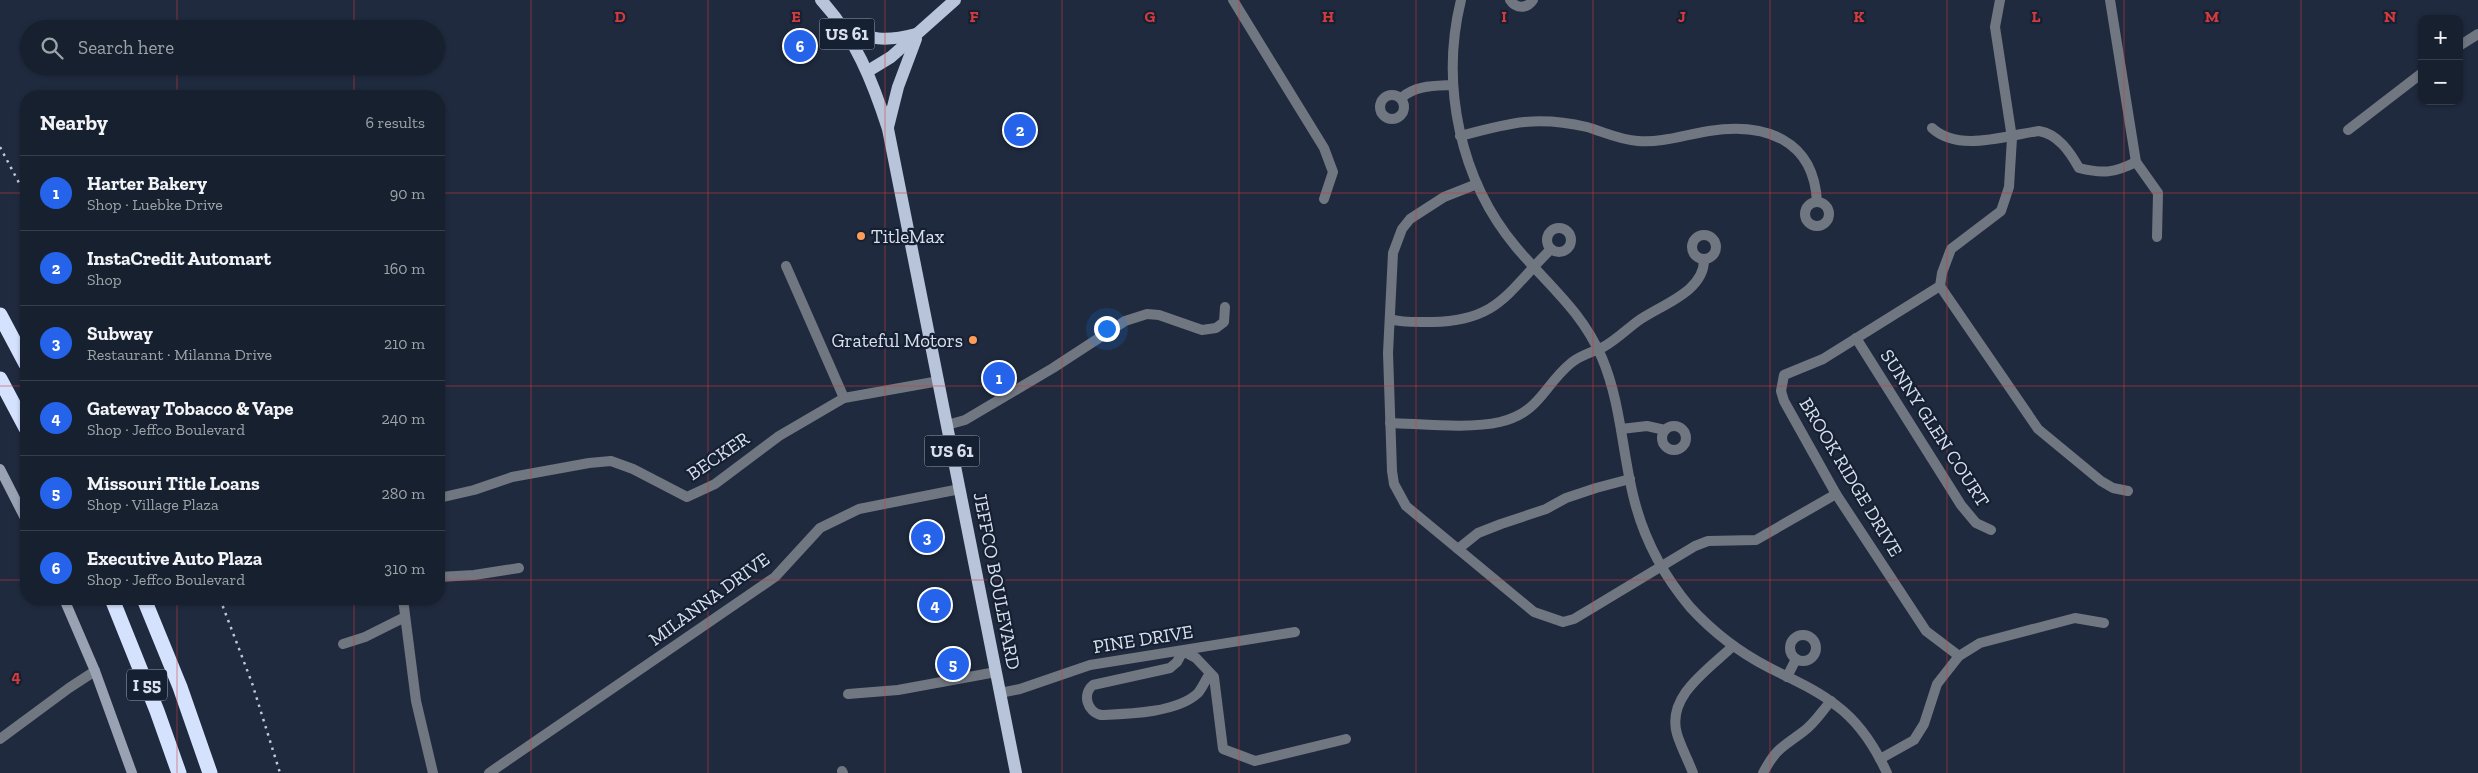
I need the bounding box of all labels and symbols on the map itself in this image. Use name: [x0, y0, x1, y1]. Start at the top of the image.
text: D: [614, 7, 626, 26]
text: E: [791, 7, 801, 26]
text: F: [969, 7, 979, 26]
text: G: [1145, 7, 1156, 26]
text: H: [1322, 7, 1334, 26]
text: I: [1501, 7, 1507, 26]
text: J: [1678, 7, 1686, 26]
text: K: [1854, 7, 1865, 26]
text: L: [2032, 7, 2041, 26]
text: M: [2205, 7, 2219, 26]
text: N: [2384, 7, 2396, 26]
road number: US 61: [820, 18, 874, 50]
pin: 6: [784, 27, 816, 65]
pin: 2: [1004, 111, 1036, 149]
place label: TitleMax: [871, 225, 945, 248]
marker: TitleMax: [855, 230, 867, 242]
your location: [1094, 316, 1120, 342]
place label: Grateful Motors: [831, 329, 963, 352]
marker: Grateful Motors: [967, 334, 979, 346]
street label: SUNNY GLEN COURT: [1875, 345, 1995, 511]
pin: 1: [983, 359, 1015, 397]
street label: BROOK RIDGE DRIVE: [1794, 393, 1908, 561]
street label: BECKER: [683, 427, 754, 485]
road number: US 61: [924, 436, 980, 466]
street label: JEFFCO BOULEVARD: [969, 490, 1025, 672]
pin: 3: [911, 518, 943, 556]
street label: MILANNA DRIVE: [644, 547, 774, 651]
pin: 4: [919, 586, 951, 624]
street label: PINE DRIVE: [1091, 620, 1195, 658]
pin: 5: [937, 645, 969, 683]
text: 4: [11, 667, 21, 686]
road number: I 55: [127, 670, 167, 700]

